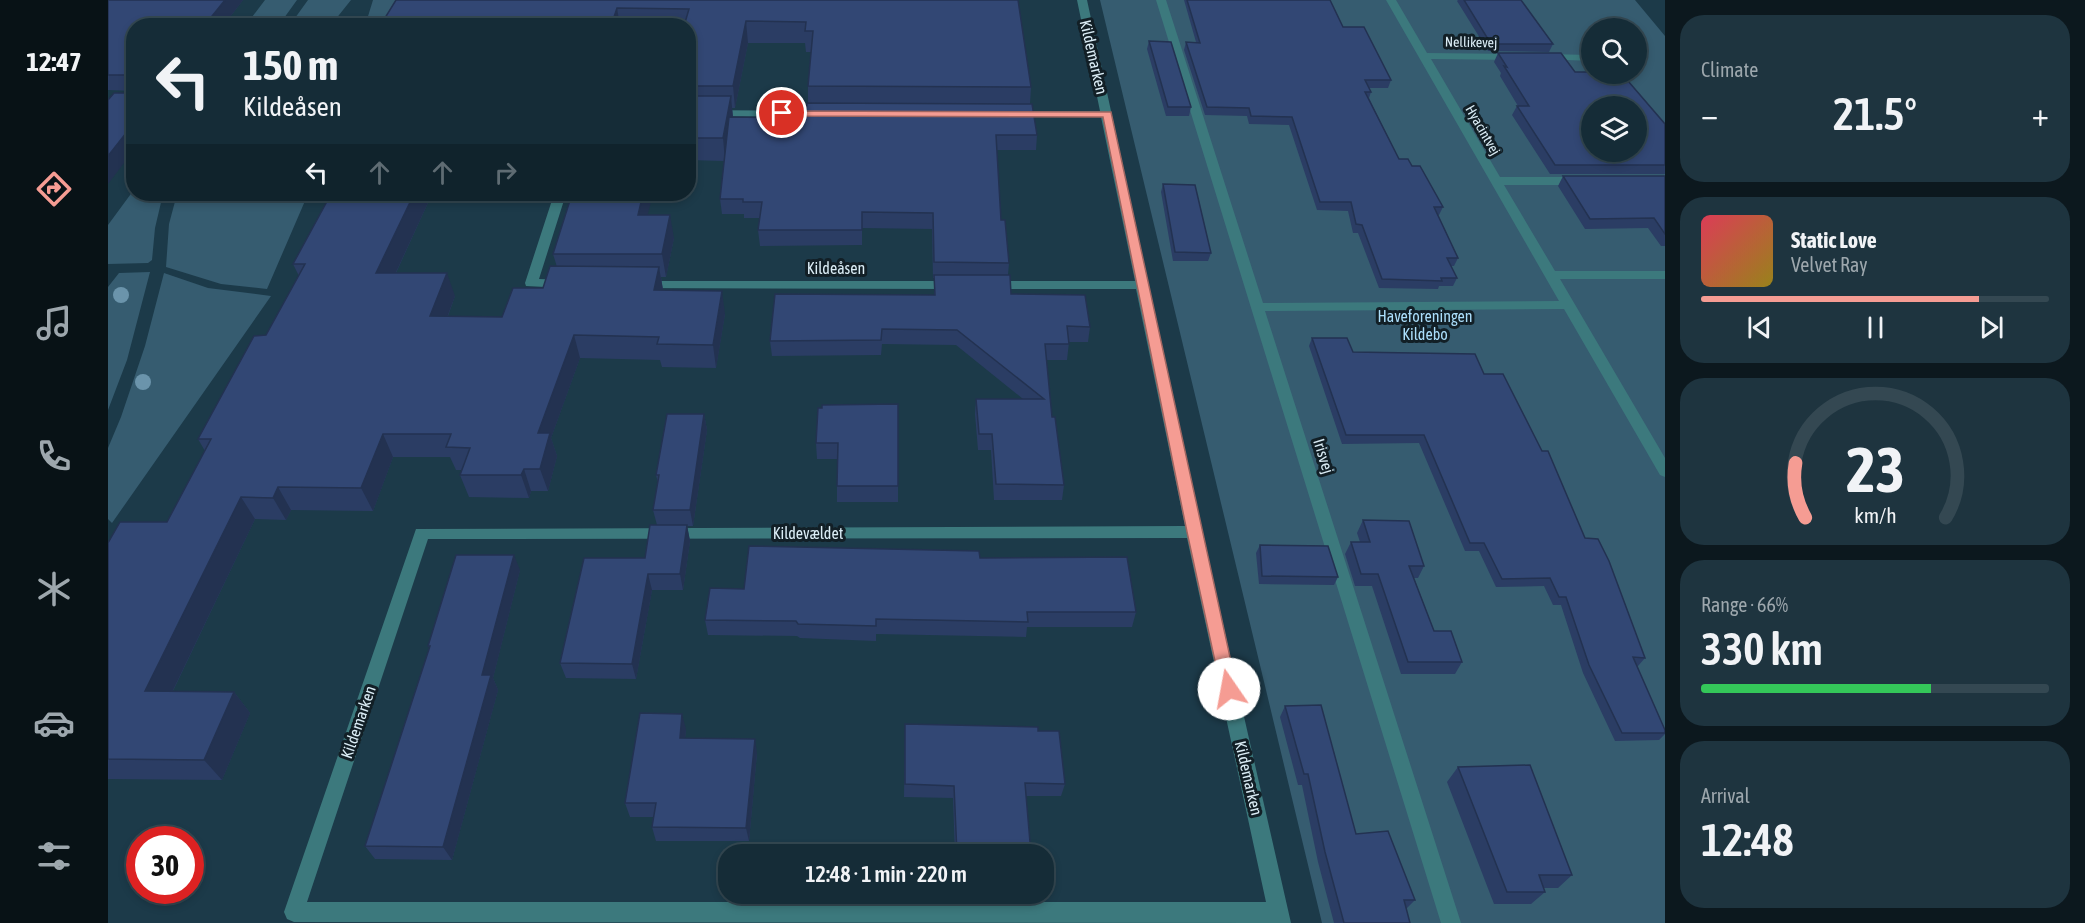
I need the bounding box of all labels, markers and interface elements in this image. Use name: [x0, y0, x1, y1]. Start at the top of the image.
street label: Kildemarken: [1077, 18, 1111, 96]
map controls: [1581, 18, 1647, 162]
button: search: [1581, 18, 1647, 84]
street label: Nellikevej: [1445, 34, 1497, 50]
text: 150 m: [243, 41, 338, 89]
icon: left: [144, 42, 222, 120]
text: 12:47: [26, 46, 82, 77]
text: Climate: [1701, 58, 1758, 81]
pin: [756, 87, 807, 138]
text: 21.5°: [1833, 88, 1917, 140]
text: Kildeåsen: [243, 91, 342, 122]
text: −: [1701, 95, 1718, 133]
text: +: [2032, 95, 2049, 133]
icon: arrive: [765, 96, 798, 129]
button: layers: [1581, 96, 1647, 162]
street label: Hyacintvej: [1462, 102, 1504, 158]
icon: left: [300, 156, 333, 189]
icon: ahead: [363, 156, 396, 189]
icon: ahead: [426, 156, 459, 189]
icon: right: [489, 156, 522, 189]
icon: directions: [33, 168, 75, 210]
text: Static Love: [1791, 227, 1877, 253]
text: Velvet Ray: [1791, 253, 1868, 276]
street label: Kildeåsen: [807, 259, 865, 277]
icon: music: [33, 302, 75, 344]
park label: Haveforeningen Kildebo: [1377, 307, 1473, 343]
icon: previous: [1743, 311, 1776, 344]
icon: pause: [1859, 311, 1892, 344]
icon: next: [1975, 311, 2008, 344]
icon: phone: [33, 435, 75, 477]
text: 23: [1846, 435, 1904, 506]
street label: Irisvej: [1309, 436, 1338, 476]
text: km/h: [1854, 504, 1896, 529]
street label: Kildevældet: [773, 524, 844, 542]
icon: climate: [33, 568, 75, 610]
text: Range · 66%: [1701, 593, 1788, 616]
text: 330 km: [1701, 623, 1823, 675]
position arrow: [1197, 657, 1261, 721]
street label: Kildemarken: [337, 683, 379, 761]
icon: car: [33, 702, 75, 744]
street label: Kildemarken: [1232, 739, 1266, 817]
text: Arrival: [1701, 784, 1750, 807]
text: 12:48: [1701, 814, 1794, 866]
speed limit sign: 30: [126, 826, 204, 904]
icon: filters: [33, 835, 75, 877]
text: 12:48 · 1 min · 220 m: [805, 861, 967, 887]

